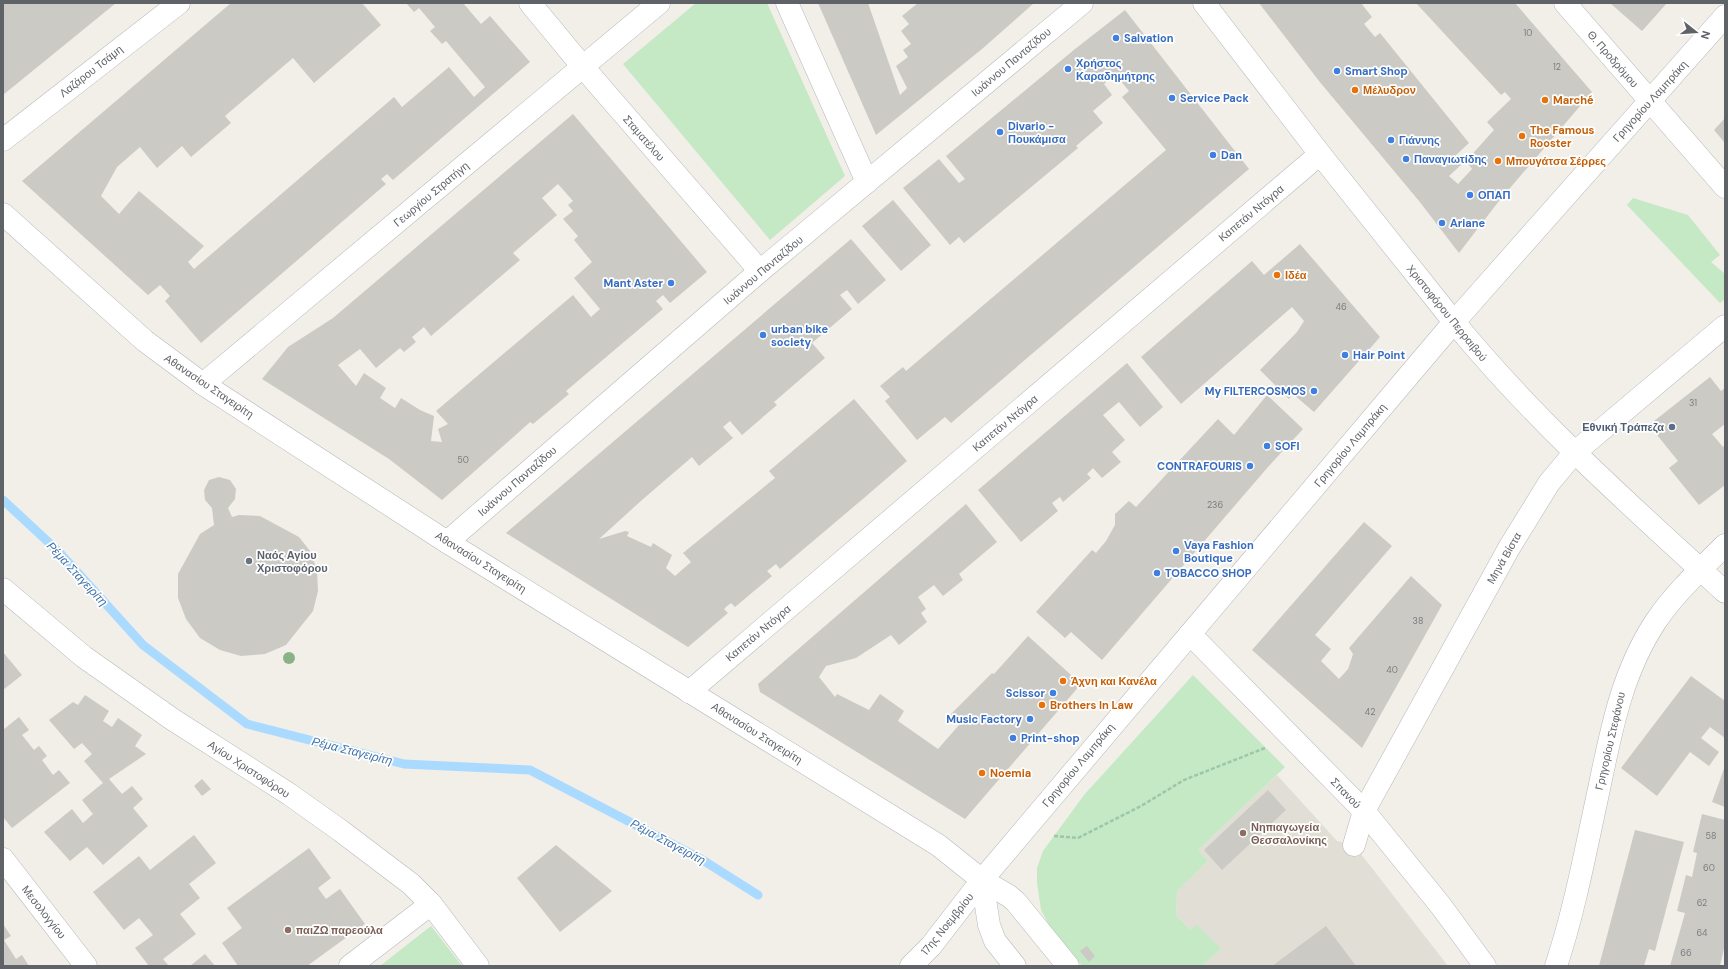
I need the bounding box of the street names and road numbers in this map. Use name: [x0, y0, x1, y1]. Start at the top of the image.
street label: Ιωάννου Πανταζίδου: [968, 25, 1054, 99]
street label: Θ. Προδρόμου: [1584, 28, 1642, 90]
street label: Λαζάρου Τσάμη: [56, 42, 126, 100]
street label: Γρηγορίου Λαμπράκη: [1610, 57, 1690, 145]
street label: Σταματέλου: [620, 112, 668, 164]
street label: Γεωργίου Στρατήγη: [390, 158, 472, 230]
street label: Καπετάν Ντόγρα: [1215, 181, 1287, 244]
street label: Ιωάννου Πανταζίδου: [720, 233, 806, 307]
street label: Χριστοφόρου Περραιβού: [1404, 262, 1490, 364]
street label: Αθανασίου Σταγειρίτη: [162, 351, 256, 421]
street label: Καπετάν Ντόγρα: [969, 391, 1041, 454]
street label: Γρηγορίου Λαμπράκη: [1311, 400, 1389, 490]
street label: Ιωάννου Πανταζίδου: [475, 443, 559, 519]
street label: Αθανασίου Σταγειρίτη: [433, 528, 529, 596]
street label: Μηνά Βίστα: [1484, 529, 1525, 586]
street label: Καπετάν Ντόγρα: [722, 601, 794, 664]
street label: Γρηγορίου Στεφάνου: [1592, 690, 1628, 792]
street label: Αθανασίου Σταγειρίτη: [709, 699, 805, 767]
street label: Γρηγορίου Λαμπράκη: [1039, 720, 1117, 810]
street label: Αγίου Χριστοφόρου: [205, 737, 293, 801]
street label: Σπανού: [1328, 775, 1364, 811]
street label: Μεσολογγίου: [19, 883, 69, 941]
street label: 17ης Νοεμβρίου: [918, 890, 976, 958]

